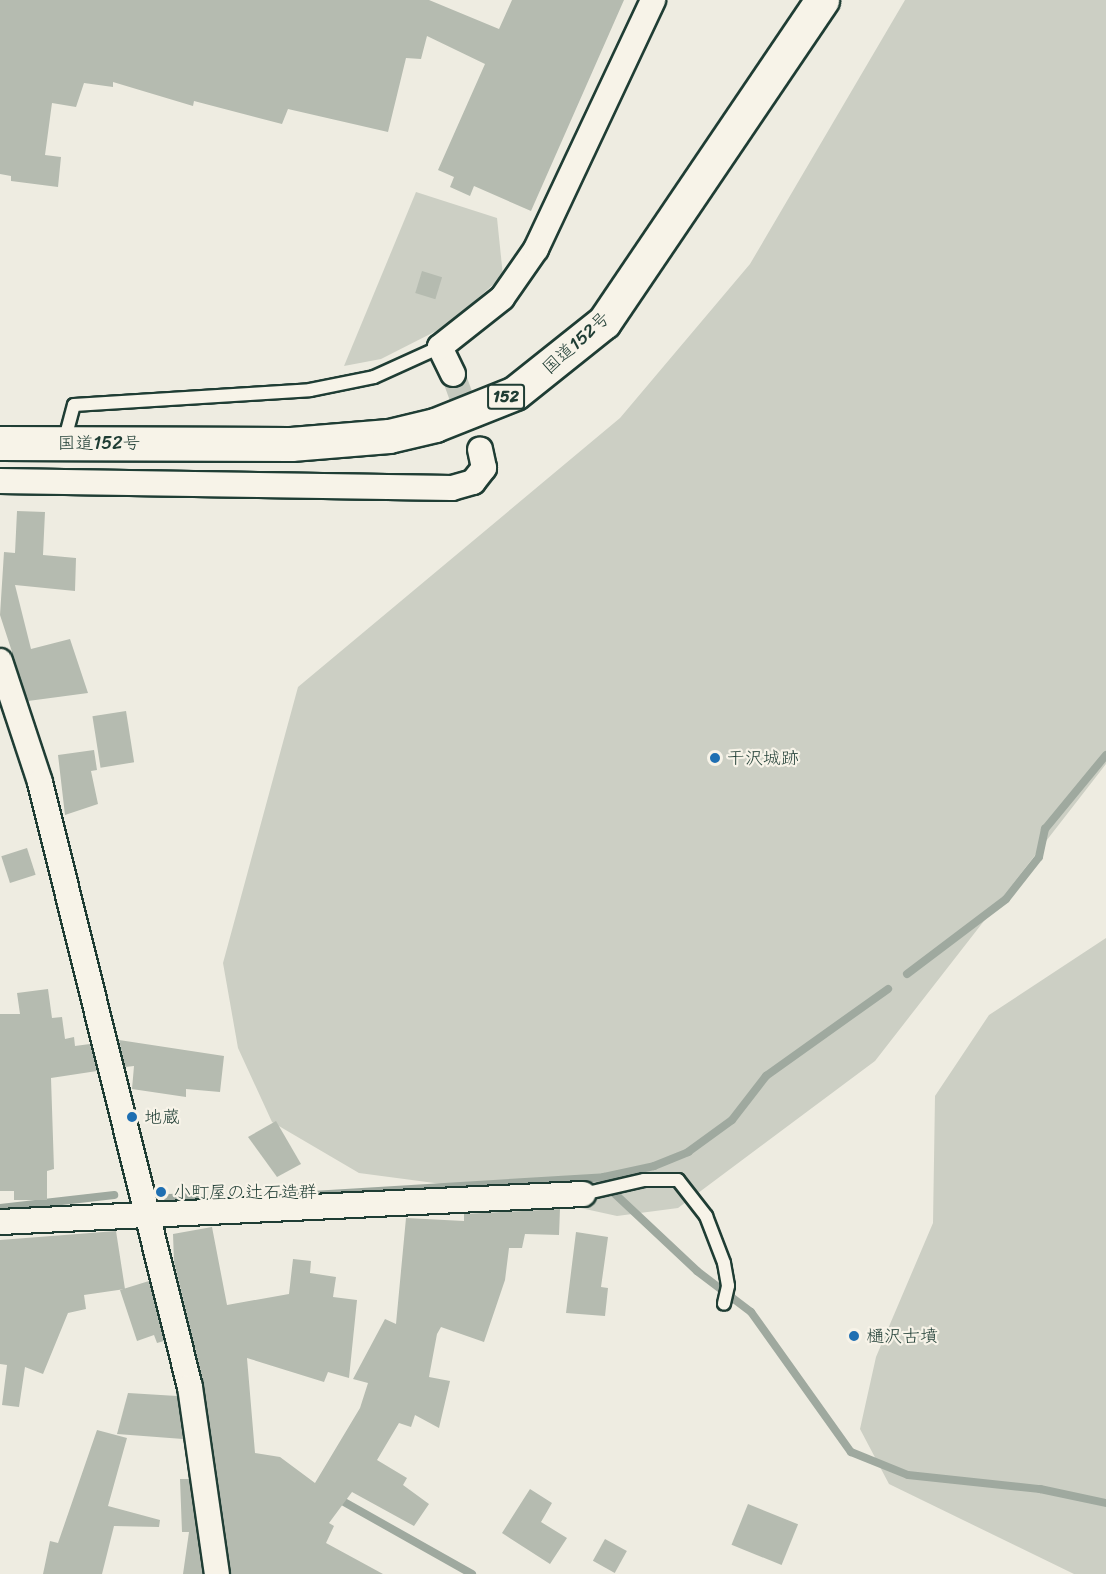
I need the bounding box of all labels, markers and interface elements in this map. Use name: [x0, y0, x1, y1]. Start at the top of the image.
street label: 国道152号: [538, 307, 614, 379]
road number: 152: [486, 384, 526, 410]
street label: 国道152号: [57, 432, 141, 454]
place label: 干沢城跡: [727, 747, 799, 769]
marker: 干沢城跡: [708, 751, 722, 765]
place label: 地蔵: [144, 1106, 180, 1128]
marker: 地蔵: [125, 1110, 139, 1124]
place label: 小町屋の辻石造群: [173, 1181, 317, 1203]
marker: 小町屋の辻石造群: [154, 1185, 168, 1199]
place label: 樋沢古墳: [866, 1325, 938, 1347]
marker: 樋沢古墳: [847, 1329, 861, 1343]

